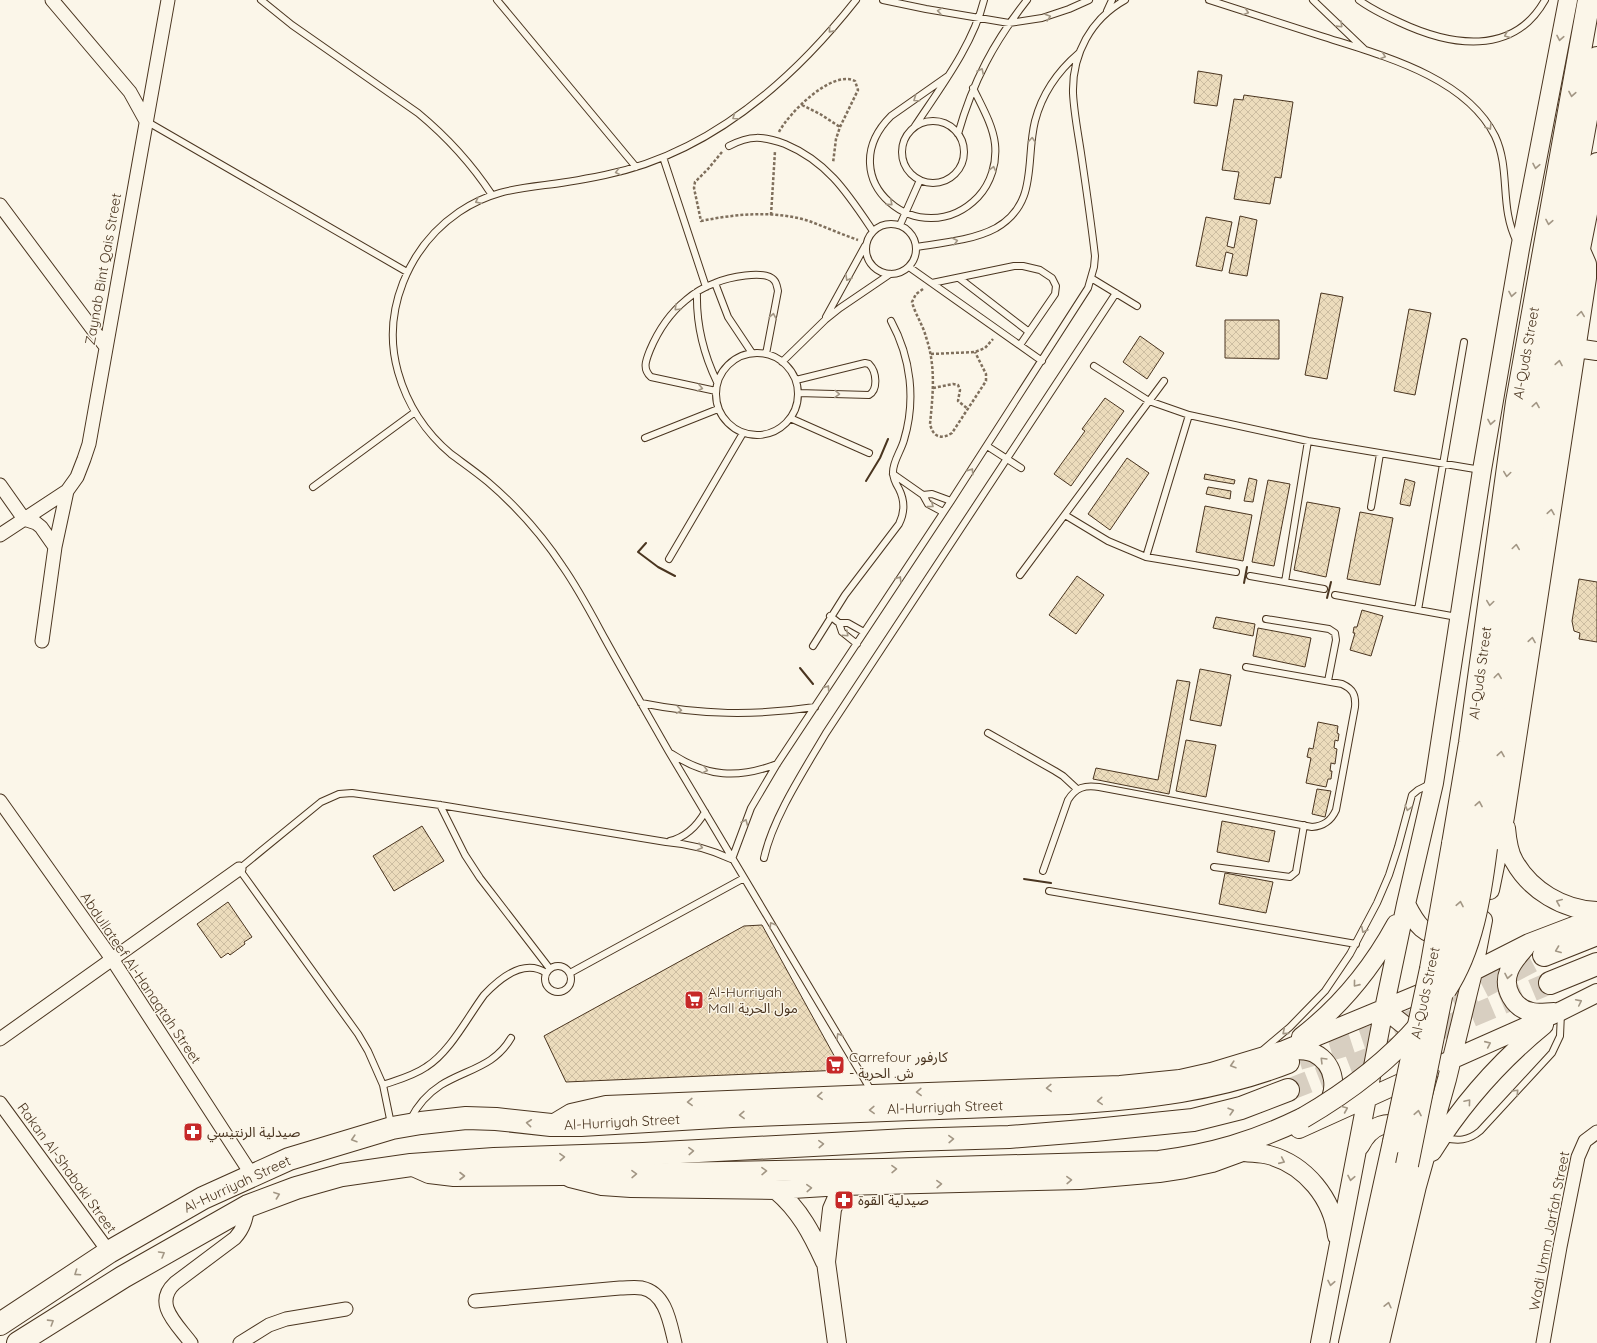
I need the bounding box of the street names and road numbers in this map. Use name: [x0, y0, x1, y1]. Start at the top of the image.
street label: Zaynab Bint Qais Street: [81, 191, 125, 346]
street label: Al-Quds Street: [1509, 305, 1543, 401]
street label: Al-Quds Street: [1465, 625, 1495, 721]
street label: Abdullateef Al-Hanaqtah Street: [77, 889, 205, 1067]
street label: Al-Quds Street: [1406, 945, 1444, 1041]
street label: Al-Hurriyah Street: [887, 1096, 1004, 1118]
street label: Rakan Al-Shabaki Street: [13, 1099, 121, 1237]
street label: Al-Hurriyah Street: [564, 1110, 681, 1134]
street label: Wadi Umm Jarfah Street: [1525, 1150, 1573, 1312]
street label: Al-Hurriyah Street: [181, 1151, 294, 1217]

